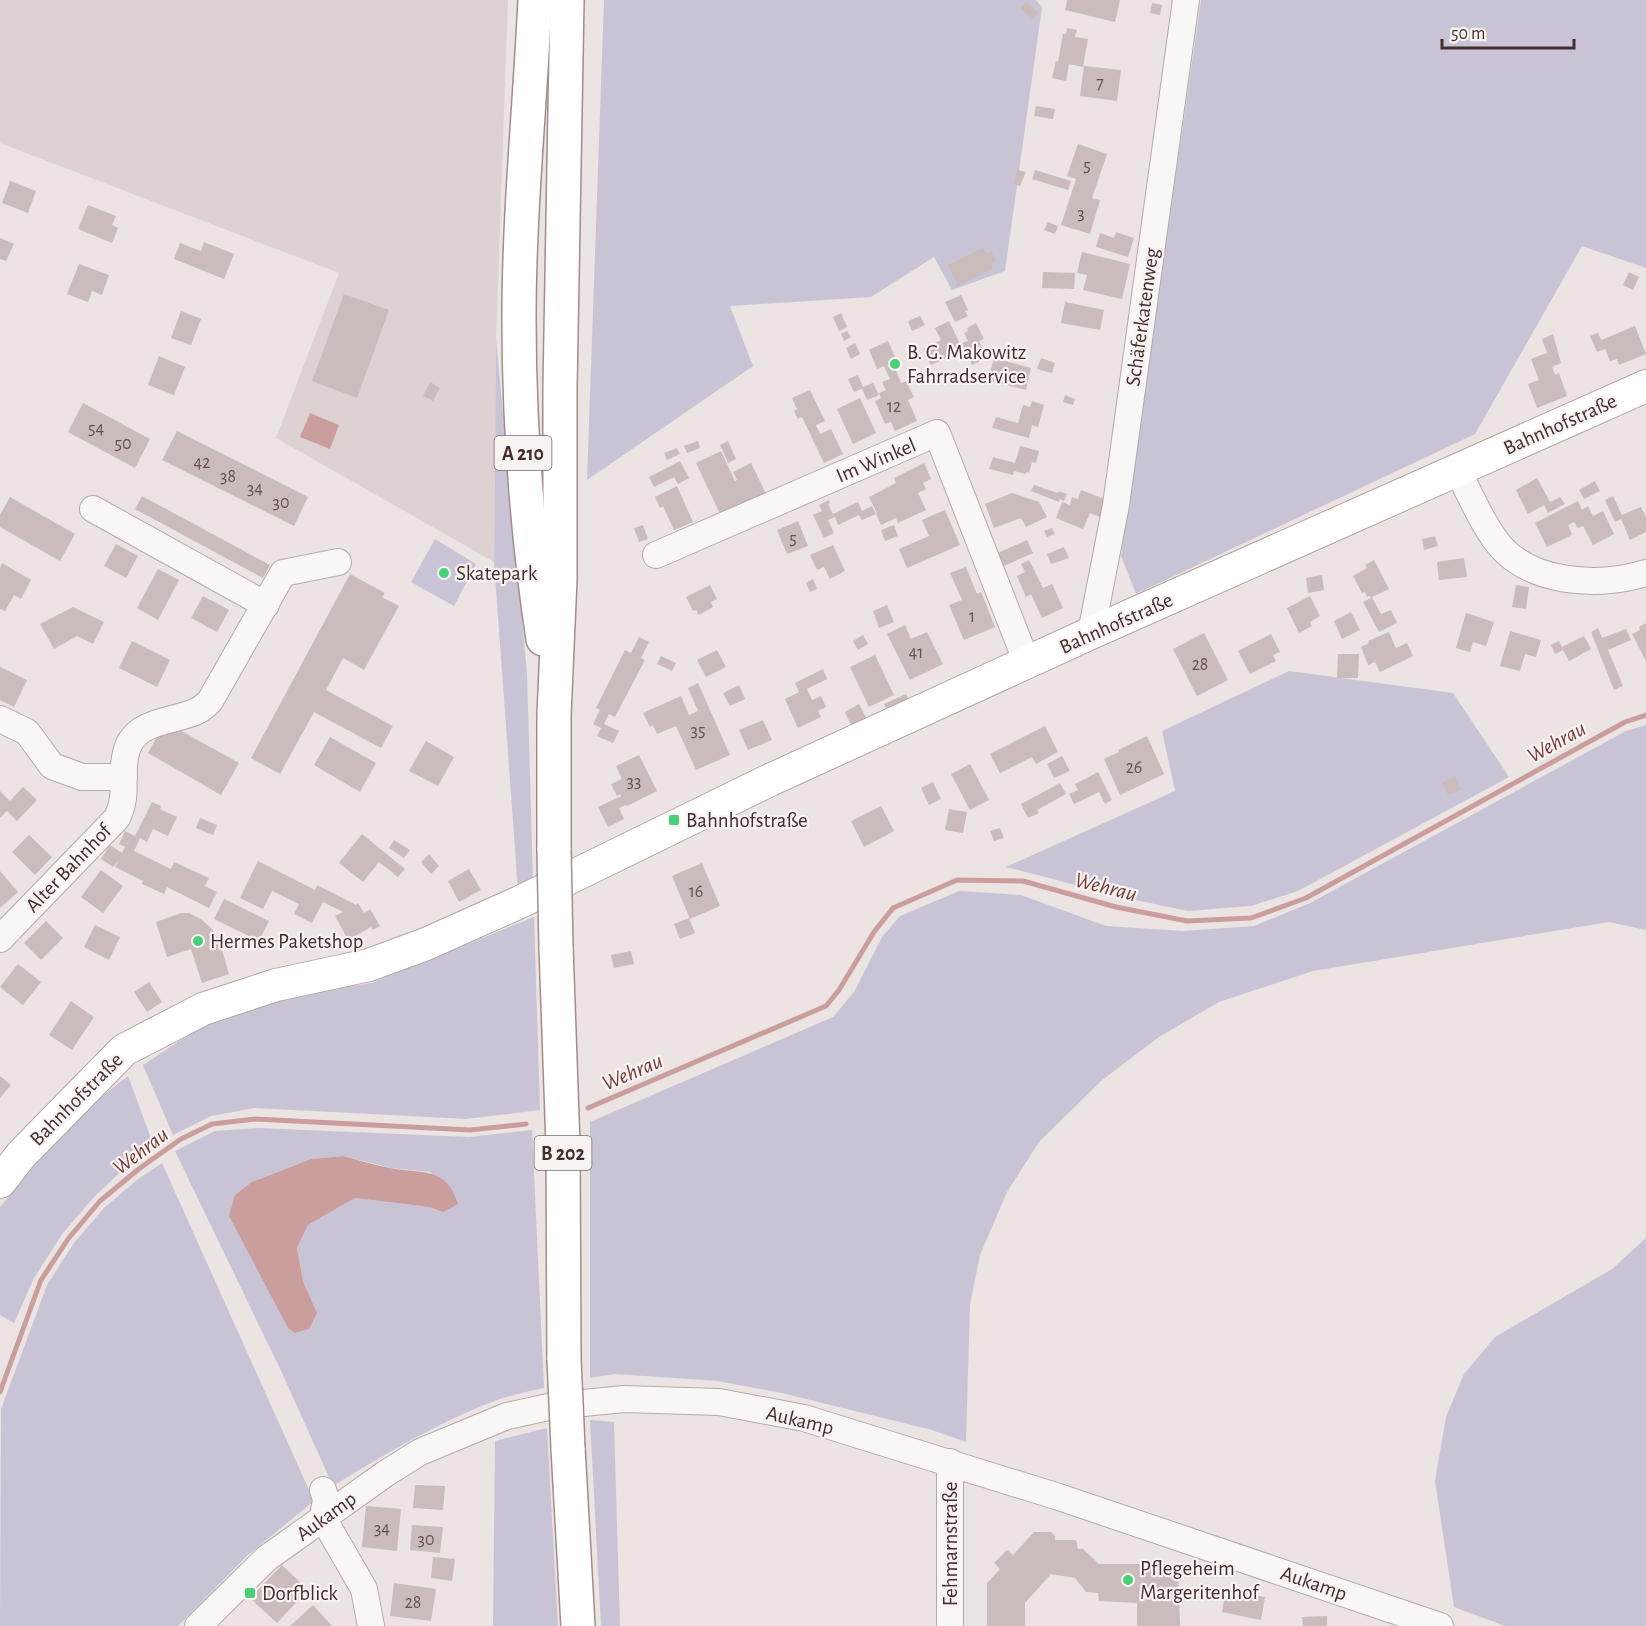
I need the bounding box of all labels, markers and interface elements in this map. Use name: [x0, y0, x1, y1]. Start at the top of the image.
scale bar: [1442, 12, 1574, 50]
text: 50 m: [1451, 25, 1485, 43]
house number: 7: [1096, 75, 1104, 93]
house number: 5: [1083, 157, 1091, 175]
house number: 3: [1077, 205, 1085, 223]
street label: Schäferkatenweg: [1122, 246, 1163, 388]
place label: B. G. Makowitz Fahrradservice: [907, 342, 1026, 387]
marker: B. G. Makowitz Fahrradservice: [888, 357, 902, 371]
street label: Bahnhofstraße: [1500, 390, 1620, 459]
house number: 12: [887, 398, 901, 416]
house number: 54: [88, 420, 104, 438]
street label: Im Winkel: [833, 434, 919, 487]
house number: 50: [114, 435, 132, 453]
road number: A 210: [494, 436, 552, 470]
house number: 42: [194, 454, 210, 472]
house number: 38: [220, 468, 236, 486]
house number: 34: [247, 480, 263, 498]
house number: 30: [273, 494, 289, 512]
house number: 5: [789, 530, 797, 548]
place label: Skatepark: [456, 563, 538, 584]
marker: Skatepark: [437, 566, 451, 580]
street label: Bahnhofstraße: [1056, 589, 1176, 658]
house number: 1: [969, 608, 975, 626]
house number: 41: [909, 644, 923, 662]
house number: 28: [1192, 656, 1208, 674]
water label: Wehrau: [1523, 717, 1589, 767]
house number: 35: [691, 722, 705, 740]
house number: 26: [1126, 759, 1142, 777]
house number: 33: [627, 773, 641, 791]
place label: Bahnhofstraße: [686, 810, 808, 831]
marker: Bahnhofstraße: [667, 813, 681, 827]
street label: Alter Bahnhof: [21, 819, 116, 916]
water label: Wehrau: [1072, 869, 1139, 905]
house number: 16: [689, 883, 703, 901]
place label: Hermes Paketshop: [210, 931, 364, 952]
marker: Hermes Paketshop: [191, 934, 205, 948]
street label: Bahnhofstraße: [26, 1049, 127, 1150]
water label: Wehrau: [599, 1049, 666, 1094]
water label: Wehrau: [109, 1123, 172, 1179]
road number: B 202: [534, 1136, 592, 1170]
street label: Aukamp: [764, 1403, 836, 1438]
street label: Fehmarnstraße: [940, 1482, 961, 1606]
street label: Aukamp: [292, 1488, 360, 1545]
house number: 34: [374, 1520, 390, 1538]
house number: 30: [418, 1531, 434, 1549]
place label: Pflegeheim Margeritenhof: [1140, 1558, 1260, 1603]
street label: Aukamp: [1278, 1562, 1350, 1605]
marker: Pflegeheim Margeritenhof: [1121, 1573, 1135, 1587]
place label: Dorfblick: [262, 1583, 338, 1604]
marker: Dorfblick: [243, 1586, 257, 1600]
house number: 28: [405, 1594, 421, 1612]

